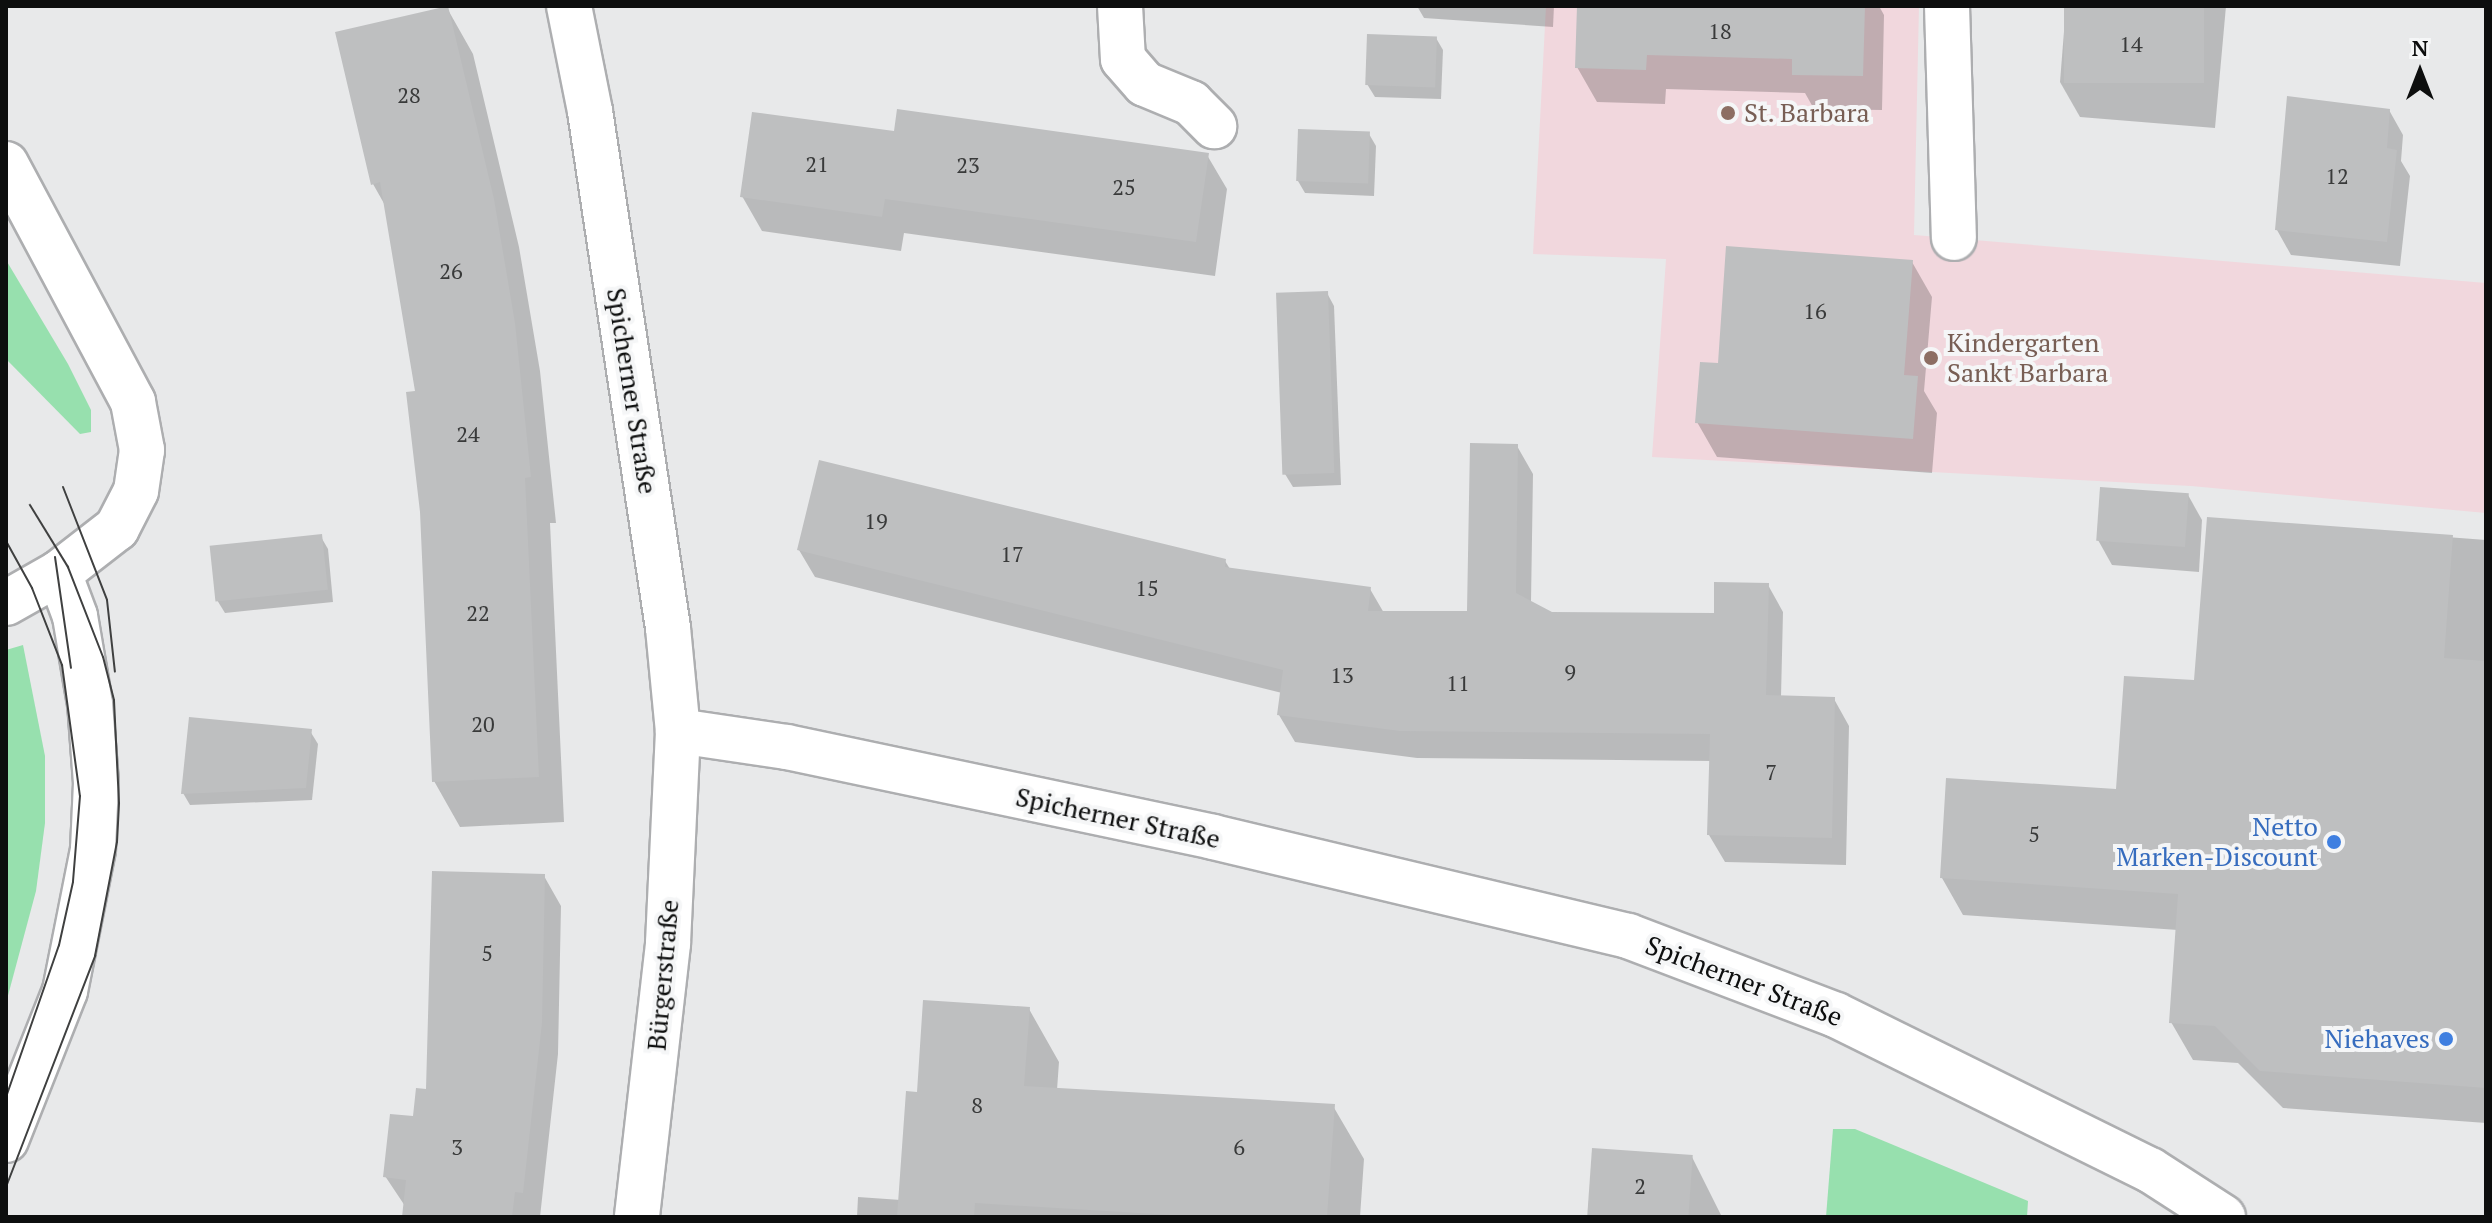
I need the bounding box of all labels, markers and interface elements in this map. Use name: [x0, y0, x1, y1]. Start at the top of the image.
house number: 18: [1708, 18, 1732, 44]
house number: 14: [2119, 31, 2143, 57]
north arrow: [2380, 32, 2460, 112]
text: N: [2412, 33, 2428, 62]
house number: 28: [397, 82, 421, 108]
place label: St. Barbara: [1744, 97, 1871, 129]
marker: St. Barbara: [1719, 104, 1737, 122]
house number: 21: [805, 151, 829, 177]
house number: 23: [956, 152, 980, 178]
house number: 12: [2325, 163, 2349, 189]
house number: 25: [1112, 174, 1136, 200]
house number: 26: [439, 258, 463, 284]
street label: Spicherner Straße: [600, 286, 664, 496]
house number: 16: [1803, 298, 1827, 324]
place label: Kindergarten Sankt Barbara: [1947, 327, 2108, 388]
marker: Kindergarten Sankt Barbara: [1922, 349, 1940, 367]
house number: 24: [456, 421, 480, 447]
house number: 19: [864, 508, 888, 534]
house number: 17: [1000, 541, 1024, 567]
house number: 15: [1135, 575, 1159, 601]
house number: 22: [466, 600, 490, 626]
house number: 9: [1564, 659, 1576, 685]
house number: 13: [1330, 662, 1354, 688]
house number: 11: [1446, 670, 1470, 696]
house number: 20: [471, 711, 495, 737]
house number: 7: [1765, 759, 1777, 785]
street label: Spicherner Straße: [1013, 781, 1223, 855]
place label: Netto Marken-Discount: [2116, 811, 2318, 872]
house number: 5: [2028, 821, 2040, 847]
marker: Netto Marken-Discount: [2325, 833, 2343, 851]
street label: Bürgerstraße: [641, 898, 685, 1052]
street label: Spicherner Straße: [1641, 929, 1847, 1033]
house number: 5: [481, 940, 493, 966]
place label: Niehaves: [2325, 1023, 2430, 1055]
marker: Niehaves: [2437, 1030, 2455, 1048]
house number: 8: [971, 1092, 983, 1118]
house number: 3: [451, 1134, 463, 1160]
house number: 6: [1233, 1134, 1245, 1160]
house number: 2: [1634, 1173, 1646, 1199]

